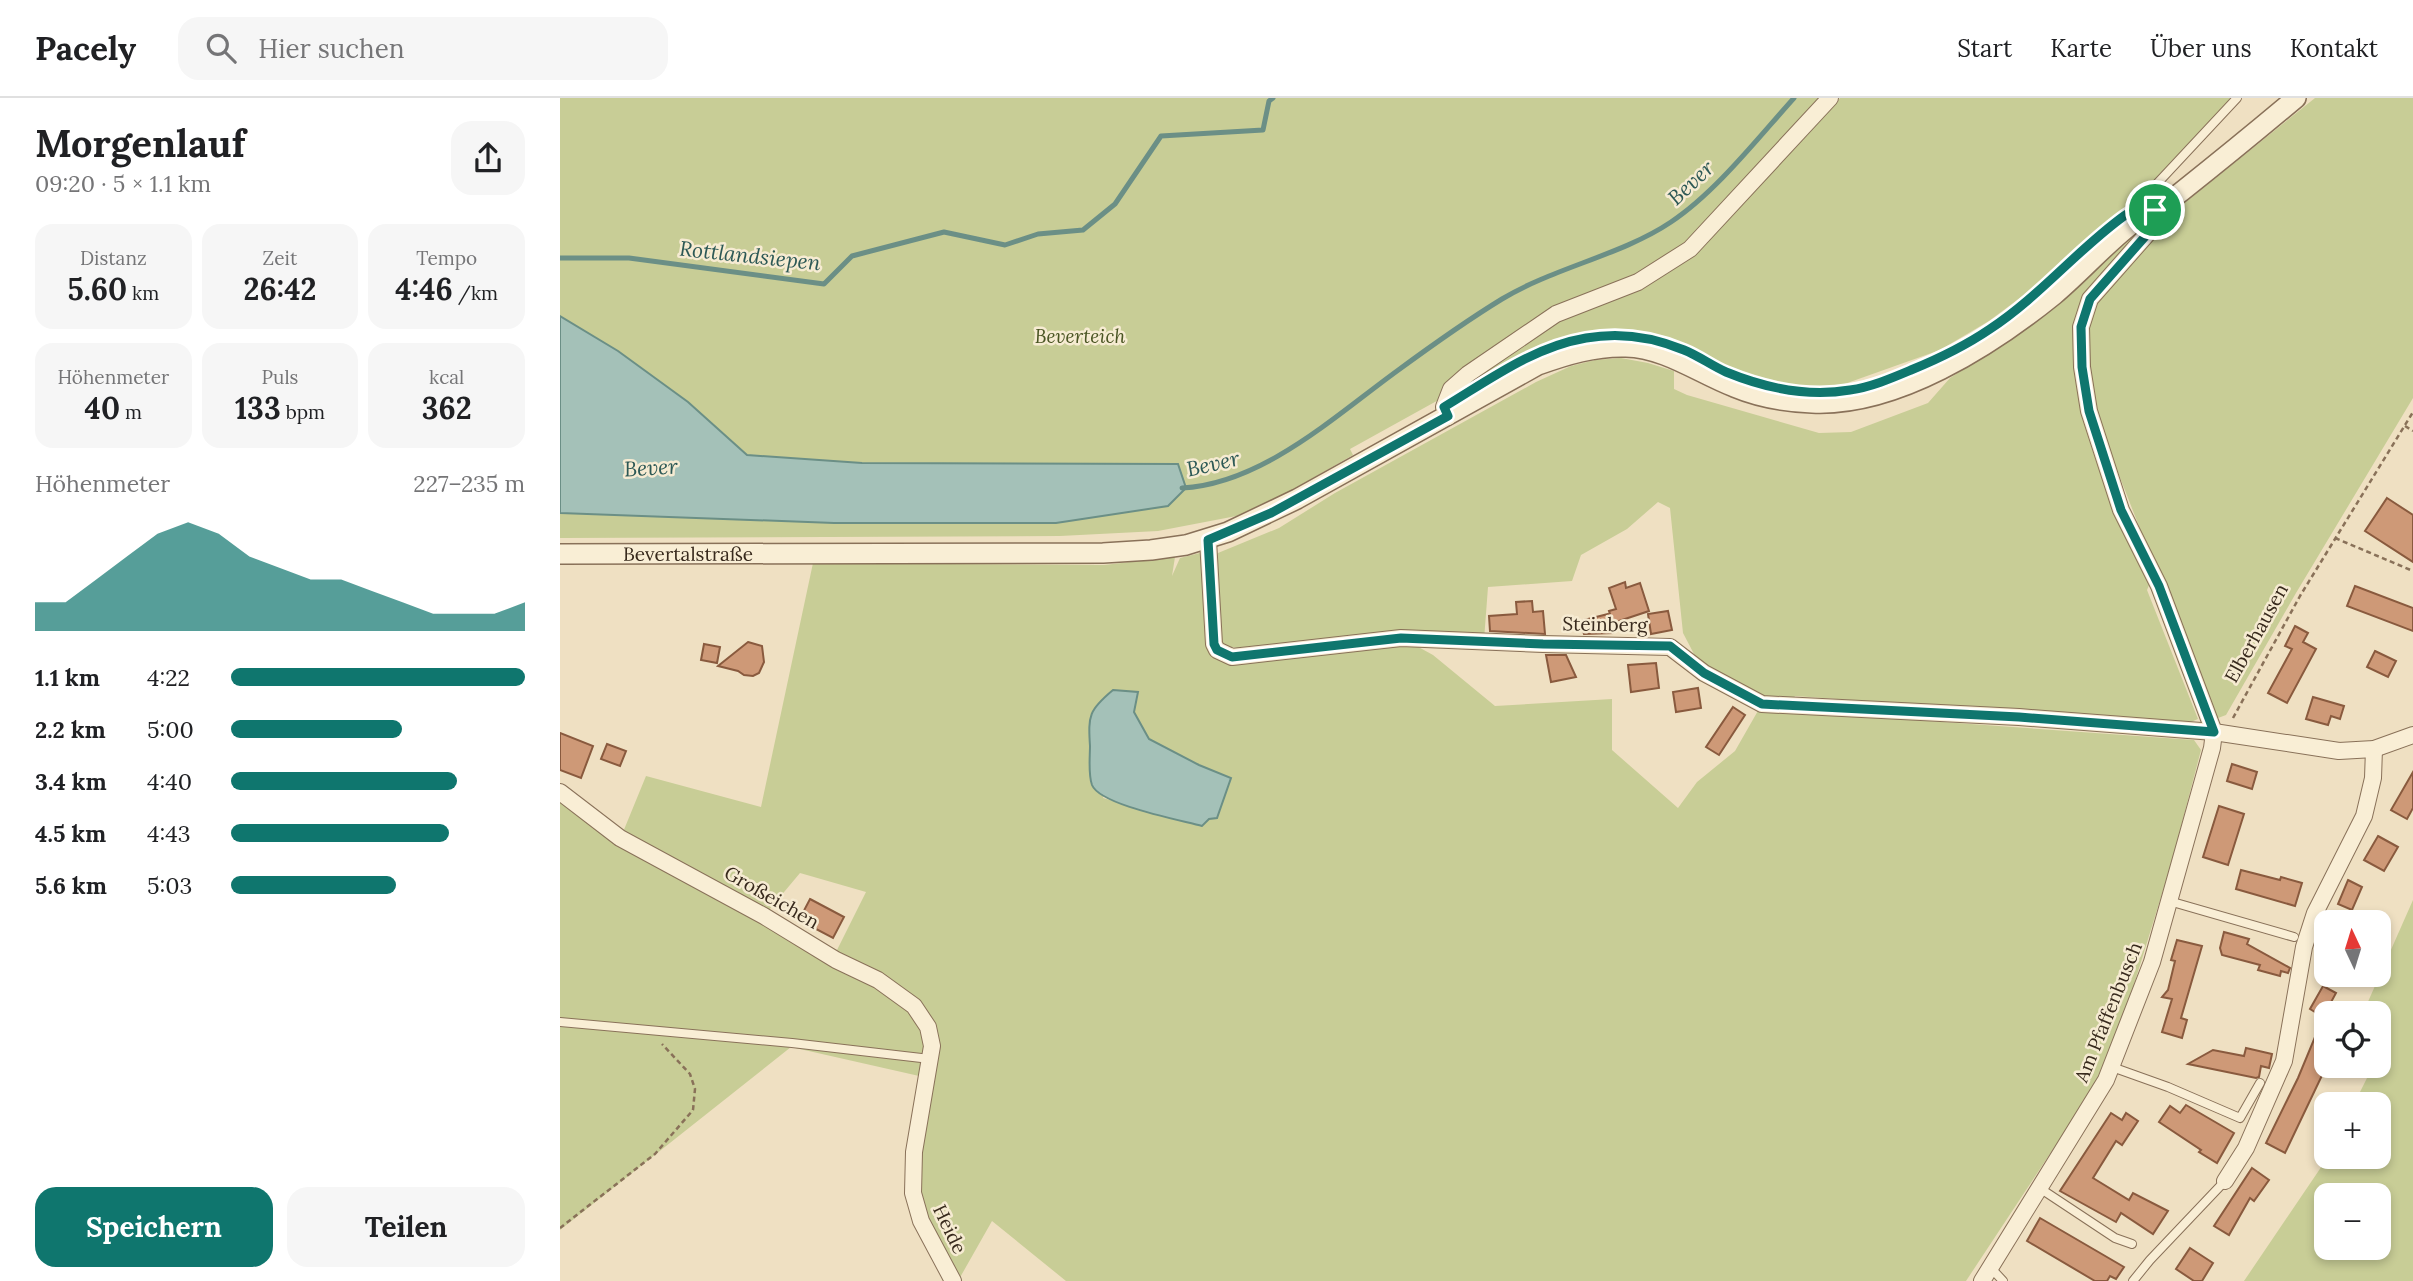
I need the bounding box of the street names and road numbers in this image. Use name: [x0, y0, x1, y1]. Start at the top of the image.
street label: Bevertalstraße: [623, 542, 753, 566]
street label: Elberhausen: [2219, 579, 2293, 687]
street label: Steinberg: [1562, 611, 1648, 637]
street label: Großeichen: [720, 860, 824, 934]
street label: Am Pfaffenbusch: [2069, 938, 2147, 1087]
street label: Heide: [928, 1201, 972, 1257]

